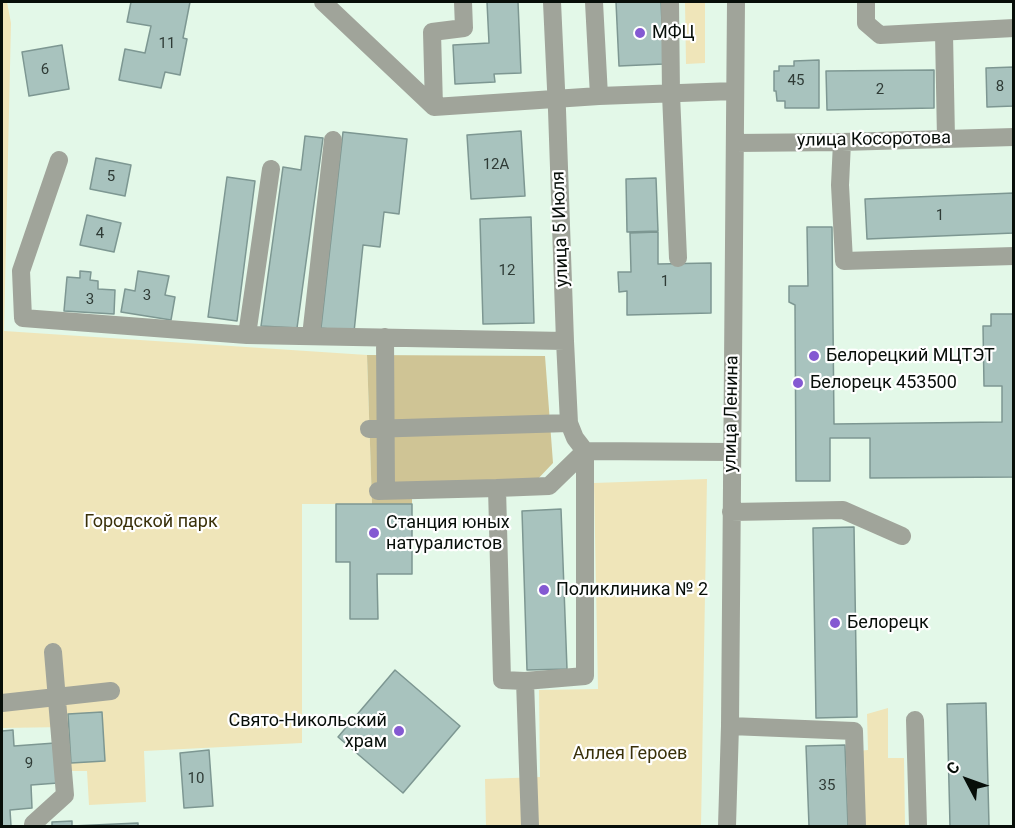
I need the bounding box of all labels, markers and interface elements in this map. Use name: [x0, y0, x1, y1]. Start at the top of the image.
place label: МФЦ: [652, 22, 695, 44]
marker: МФЦ: [633, 26, 647, 40]
house number: 11: [159, 35, 175, 53]
house number: 6: [41, 61, 49, 79]
house number: 45: [788, 72, 804, 90]
house number: 8: [996, 78, 1004, 96]
house number: 2: [876, 81, 884, 99]
street label: улица Косоротова: [797, 128, 951, 152]
house number: 12А: [483, 156, 509, 174]
house number: 5: [107, 168, 115, 186]
street label: улица 5 Июля: [548, 171, 574, 287]
house number: 1: [936, 207, 944, 225]
house number: 4: [96, 225, 104, 243]
house number: 12: [499, 262, 515, 280]
house number: 1: [661, 273, 669, 291]
house number: 3: [143, 287, 151, 305]
house number: 3: [86, 291, 94, 309]
place label: Белорецкий МЦТЭТ: [826, 345, 995, 367]
marker: Белорецкий МЦТЭТ: [807, 349, 821, 363]
street label: улица Ленина: [720, 355, 744, 473]
place label: Белорецк 453500: [810, 372, 957, 394]
marker: Белорецк 453500: [791, 376, 805, 390]
park label: Городской парк: [84, 511, 218, 533]
place label: Станция юных натуралистов: [386, 512, 510, 554]
marker: Станция юных натуралистов: [367, 526, 381, 540]
place label: Поликлиника № 2: [556, 579, 708, 601]
marker: Поликлиника № 2: [537, 583, 551, 597]
place label: Белорецк: [847, 612, 929, 634]
marker: Белорецк: [828, 616, 842, 630]
place label: Свято-Никольский храм: [229, 710, 387, 752]
marker: Свято-Никольский храм: [392, 724, 406, 738]
park label: Аллея Героев: [573, 743, 687, 765]
north arrow: [937, 750, 997, 810]
house number: 9: [25, 755, 33, 773]
text: С: [942, 758, 964, 778]
house number: 10: [188, 770, 204, 788]
house number: 35: [819, 777, 835, 795]

